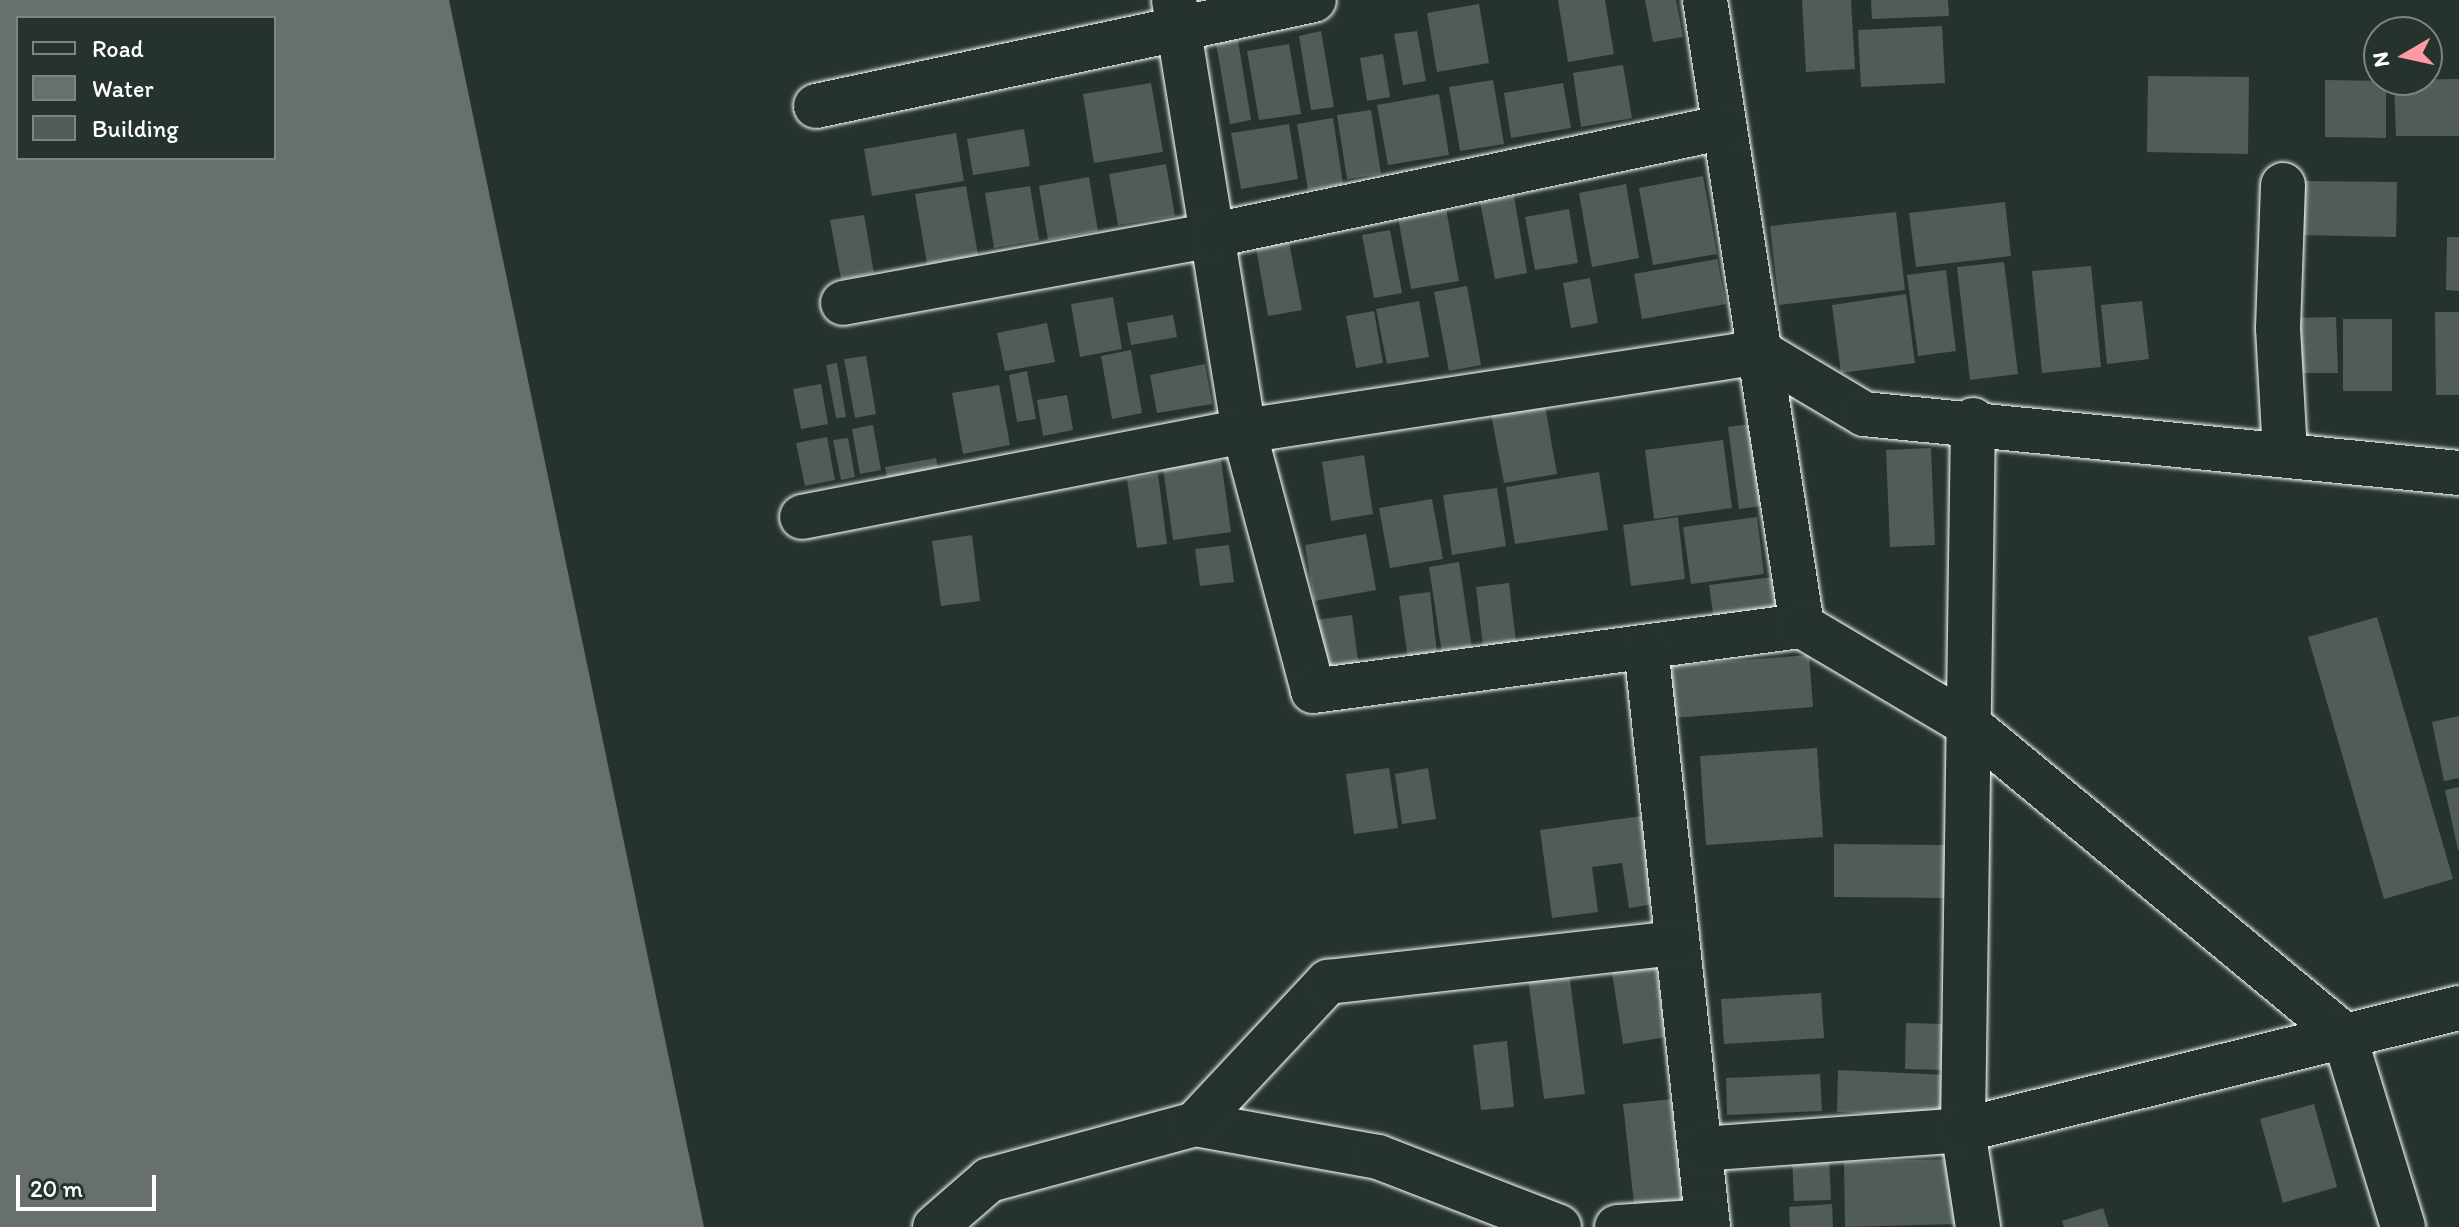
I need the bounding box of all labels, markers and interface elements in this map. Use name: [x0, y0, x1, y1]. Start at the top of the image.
legend: [16, 16, 276, 160]
north arrow: [2363, 16, 2443, 96]
text: Road: [92, 34, 144, 63]
text: N: [2366, 50, 2395, 69]
text: Water: [92, 74, 154, 103]
text: Building: [92, 114, 179, 143]
scale bar: [20, 1159, 160, 1209]
text: 20 m: [30, 1174, 83, 1203]

